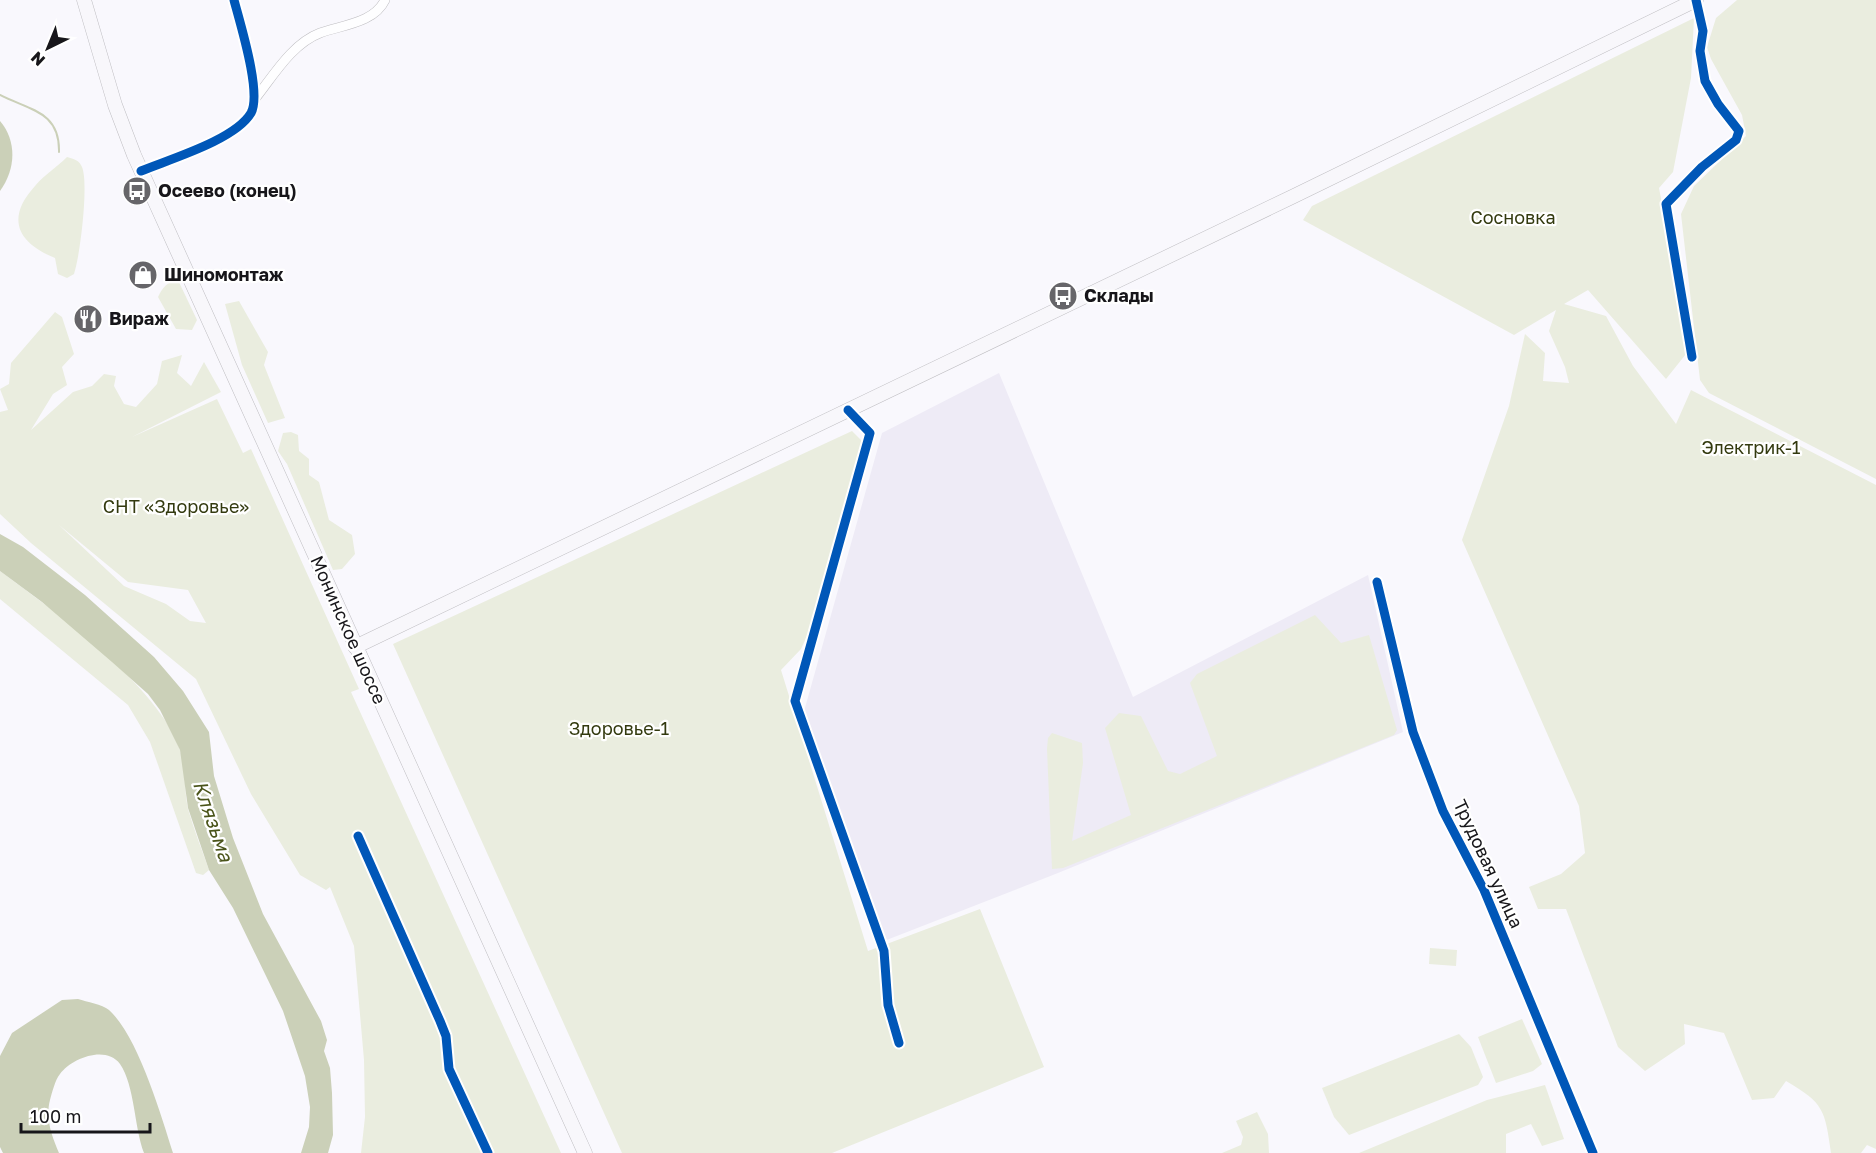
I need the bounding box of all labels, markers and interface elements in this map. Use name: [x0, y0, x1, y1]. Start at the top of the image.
north arrow: [18, 18, 78, 78]
text: N: [26, 48, 49, 70]
bus stop icon: Осеево (конец): [121, 175, 153, 207]
place label: Осеево (конец): [158, 179, 297, 201]
park label: Сосновка: [1470, 206, 1556, 228]
shop icon: Шиномонтаж: [127, 259, 159, 291]
place label: Шиномонтаж: [164, 263, 284, 285]
bus stop icon: Склады: [1047, 280, 1079, 312]
place label: Склады: [1084, 284, 1154, 306]
restaurant icon: Вираж: [72, 303, 104, 335]
place label: Вираж: [109, 307, 169, 329]
park label: Электрик-1: [1701, 436, 1801, 458]
park label: СНТ «Здоровье»: [103, 495, 249, 517]
street label: Монинское шоссе: [306, 552, 392, 707]
park label: Здоровье-1: [569, 717, 670, 739]
water label: Клязьма: [189, 777, 239, 865]
street label: Трудовая улица: [1449, 796, 1528, 931]
scale bar: [21, 1096, 150, 1134]
text: 100 m: [30, 1105, 81, 1127]

